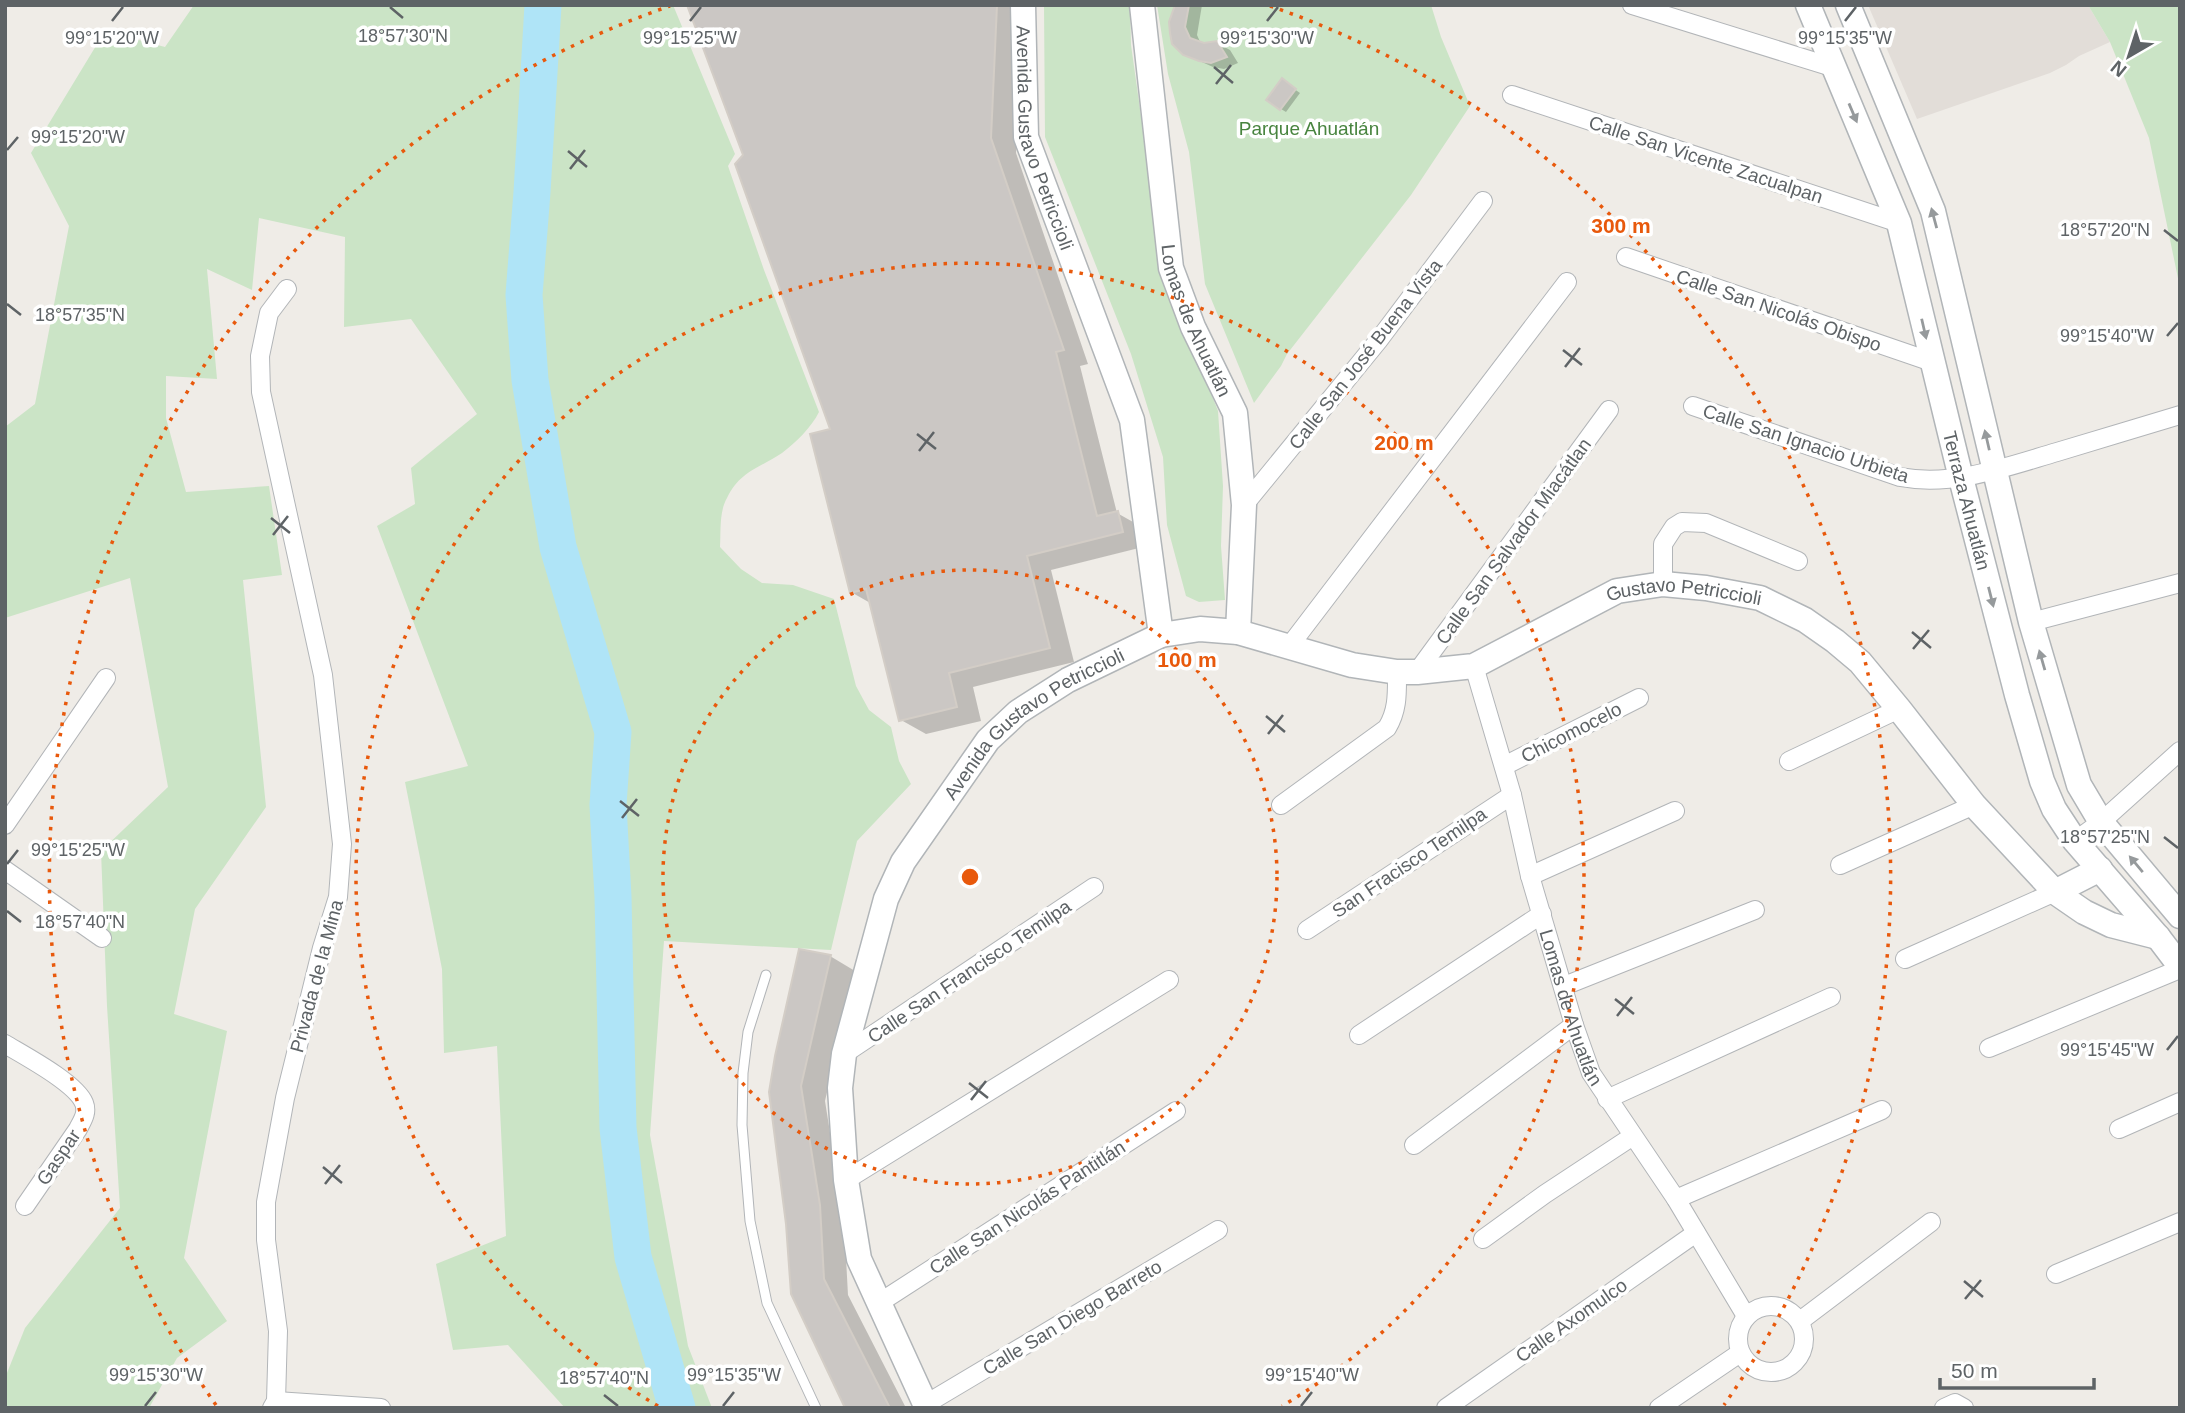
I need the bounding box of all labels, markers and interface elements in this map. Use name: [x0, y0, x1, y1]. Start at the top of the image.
north arrow: [2094, 21, 2164, 91]
street label: Avenida Gustavo Petriccioli: [1012, 25, 1077, 253]
text: 18°57'30"N: [358, 26, 448, 46]
text: 99°15'20"W: [65, 28, 159, 48]
text: 99°15'25"W: [643, 28, 737, 48]
text: 99°15'30"W: [1220, 28, 1314, 48]
text: 99°15'35"W: [1798, 28, 1892, 48]
text: N: [2107, 56, 2131, 81]
one-way arrow: [1848, 103, 1859, 124]
street label: Calle San Vicente Zacualpan: [1586, 112, 1825, 207]
park label: Parque Ahuatlán: [1239, 118, 1379, 139]
text: 99°15'20"W: [31, 127, 125, 147]
one-way arrow: [1929, 208, 1939, 229]
text: 300 m: [1591, 214, 1651, 237]
text: 18°57'20"N: [2060, 220, 2150, 240]
street label: Lomas de Ahuatlán: [1157, 243, 1235, 400]
street label: Calle San José Buena Vista: [1285, 255, 1446, 453]
street label: Calle San Nicolás Obispo: [1674, 265, 1884, 355]
text: 18°57'35"N: [35, 305, 125, 325]
one-way arrow: [1919, 318, 1930, 340]
text: 99°15'40"W: [2060, 326, 2154, 346]
street label: Calle San Ignacio Urbieta: [1700, 400, 1912, 487]
street label: Terraza Ahuatlán: [1939, 429, 1994, 572]
one-way arrow: [1981, 429, 1992, 451]
text: 200 m: [1374, 431, 1434, 454]
street label: Calle San Salvador Miacátlan: [1432, 434, 1595, 648]
street label: Gustavo Petriccioli: [1602, 574, 1763, 609]
one-way arrow: [1987, 587, 1997, 608]
street label: Avenida Gustavo Petriccioli: [940, 644, 1128, 804]
text: 100 m: [1157, 648, 1217, 671]
one-way arrow: [2037, 650, 2047, 671]
street label: Chicomocelo: [1518, 698, 1625, 767]
street label: San Fracisco Temilpa: [1328, 803, 1491, 922]
text: 18°57'25"N: [2060, 827, 2150, 847]
text: 99°15'25"W: [31, 840, 125, 860]
one-way arrow: [2129, 855, 2144, 872]
centre of rings: [958, 865, 982, 889]
street label: Calle San Francisco Temilpa: [864, 895, 1075, 1047]
street label: Privada de la Mina: [286, 897, 347, 1055]
text: 18°57'40"N: [35, 912, 125, 932]
street label: Lomas de Ahuatlán: [1535, 927, 1606, 1090]
text: 99°15'45"W: [2060, 1040, 2154, 1060]
street label: Gaspar: [32, 1125, 85, 1189]
street label: Calle San Nicolás Pantitlán: [925, 1136, 1129, 1279]
street label: Calle San Diego Barreto: [979, 1256, 1165, 1379]
street label: Calle Axomulco: [1512, 1274, 1631, 1367]
scale bar: [1940, 1346, 2094, 1390]
text: 50 m: [1951, 1359, 1998, 1382]
text: 99°15'30"W: [109, 1365, 203, 1385]
text: 99°15'35"W: [687, 1365, 781, 1385]
text: 99°15'40"W: [1265, 1365, 1359, 1385]
text: 18°57'40"N: [559, 1368, 649, 1388]

